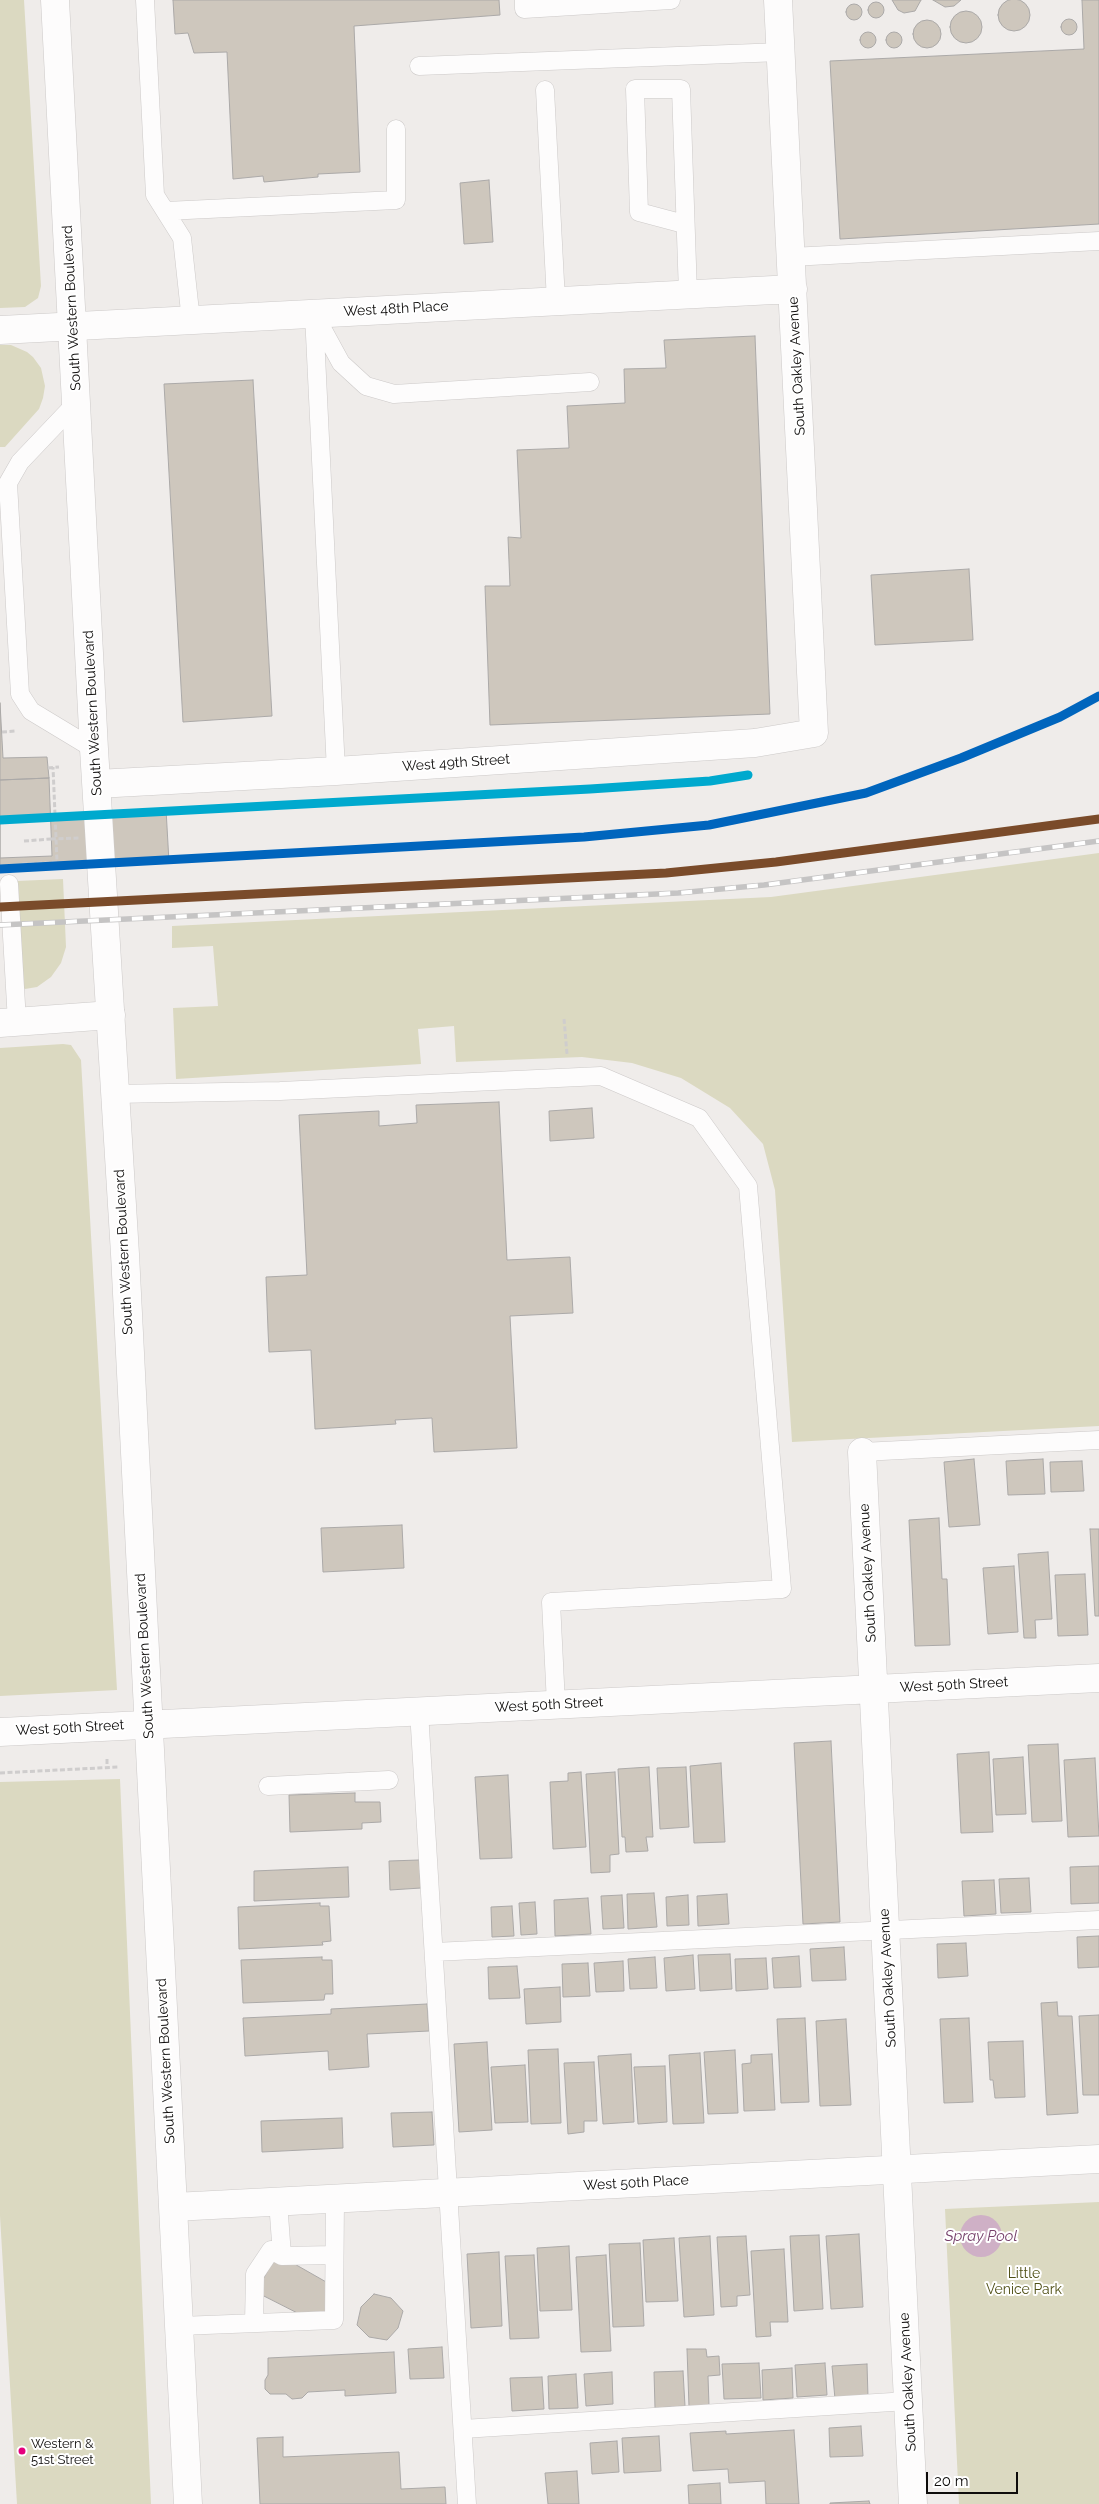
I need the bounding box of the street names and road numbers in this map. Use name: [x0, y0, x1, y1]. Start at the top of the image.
street label: South Western Boulevard: [59, 225, 85, 391]
street label: South Oakley Avenue: [785, 296, 809, 436]
street label: West 48th Place: [343, 298, 449, 320]
street label: South Western Boulevard: [80, 630, 106, 796]
street label: West 49th Street: [402, 751, 510, 775]
street label: South Western Boulevard: [111, 1169, 137, 1335]
street label: South Oakley Avenue: [856, 1503, 880, 1643]
street label: South Western Boulevard: [132, 1573, 158, 1739]
street label: West 50th Street: [899, 1674, 1009, 1696]
street label: West 50th Street: [494, 1694, 604, 1716]
street label: West 50th Street: [15, 1717, 125, 1739]
street label: South Oakley Avenue: [876, 1908, 900, 2048]
street label: South Western Boulevard: [153, 1978, 179, 2144]
street label: West 50th Place: [583, 2172, 689, 2194]
street label: South Oakley Avenue: [896, 2312, 920, 2452]

